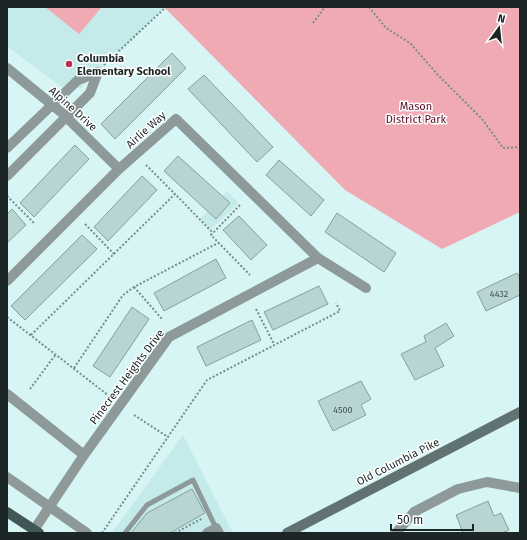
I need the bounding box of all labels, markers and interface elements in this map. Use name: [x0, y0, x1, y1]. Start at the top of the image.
north arrow: [479, 8, 519, 48]
text: N: [496, 12, 507, 26]
place label: Columbia Elementary School: [77, 52, 171, 78]
marker: Columbia Elementary School: [64, 59, 74, 69]
street label: Alpine Drive: [46, 84, 100, 134]
park label: Mason District Park: [386, 100, 447, 126]
street label: Airlie Way: [123, 108, 169, 151]
house number: 4432: [490, 289, 508, 299]
street label: Pinecrest Heights Drive: [87, 327, 167, 427]
house number: 4500: [333, 405, 353, 415]
street label: Old Columbia Pike: [354, 435, 442, 489]
scale bar: [391, 506, 473, 532]
text: 50 m: [397, 513, 423, 527]

